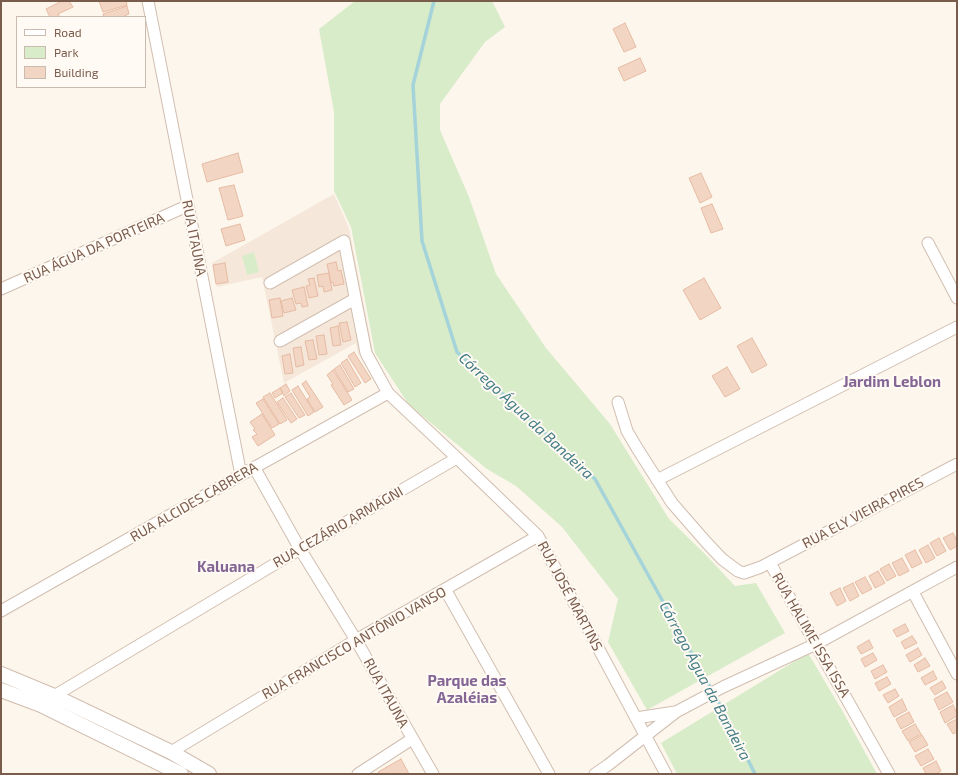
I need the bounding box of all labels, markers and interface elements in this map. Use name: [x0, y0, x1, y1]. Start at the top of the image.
legend: [16, 16, 146, 88]
text: Road: [54, 25, 82, 39]
text: Park: [54, 45, 79, 59]
text: Building: [54, 65, 98, 79]
street label: RUA ITAUNA: [178, 198, 210, 278]
street label: RUA ÁGUA DA PORTEIRA: [21, 209, 167, 287]
water label: Córrego Água da Bandeira: [455, 349, 597, 483]
district label: Jardim Leblon: [843, 373, 941, 391]
street label: RUA ALCIDES CABRERA: [127, 459, 261, 545]
street label: RUA ELY VIEIRA PIRES: [799, 474, 927, 552]
street label: RUA CEZÁRIO ARMAGNI: [270, 483, 406, 571]
street label: RUA JOSÉ MARTINS: [534, 538, 606, 654]
district label: Kaluana: [197, 558, 255, 576]
street label: RUA HALIME ISSA ISSA: [768, 570, 854, 700]
street label: RUA FRANCISCO ANTÔNIO VANSO: [259, 583, 449, 703]
water label: Córrego Água da Bandeira: [655, 598, 755, 764]
street label: RUA ITAUNA: [360, 655, 412, 731]
district label: Parque das Azaléias: [427, 672, 507, 707]

